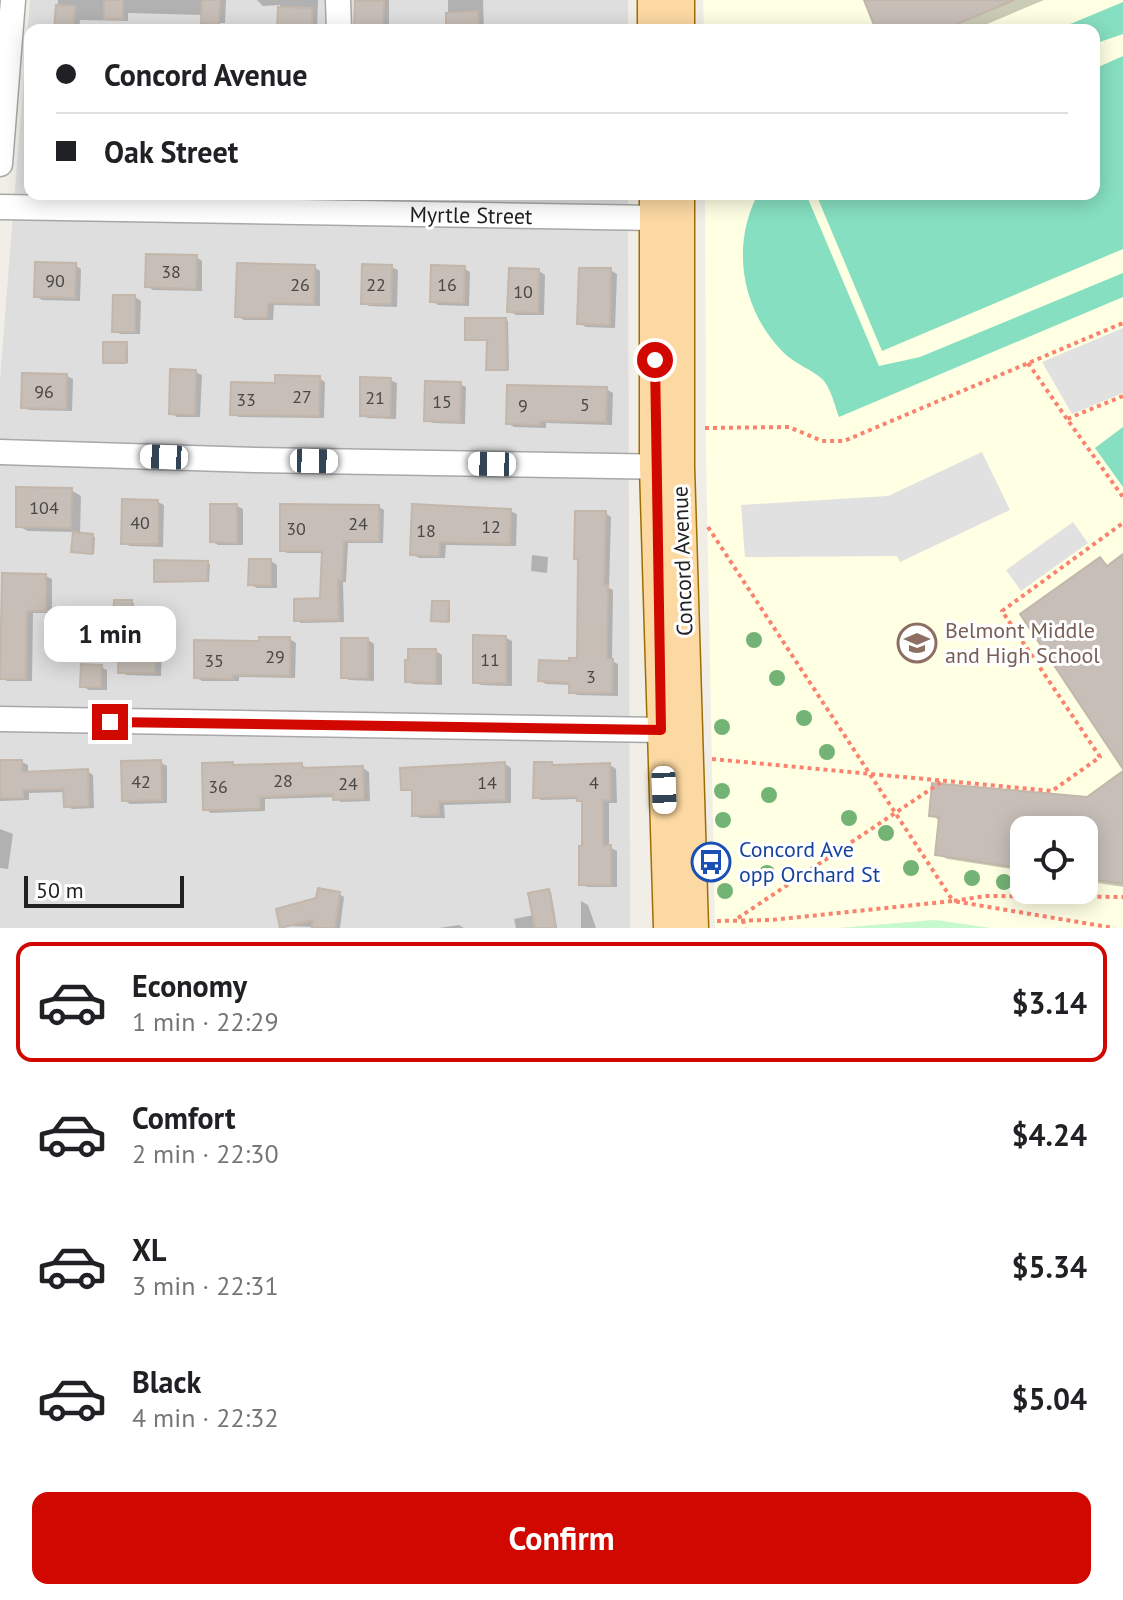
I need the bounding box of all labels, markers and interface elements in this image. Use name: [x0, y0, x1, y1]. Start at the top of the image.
text: Concord Avenue: [104, 55, 307, 94]
text: Oak Street: [104, 132, 238, 171]
street label: Myrtle Street: [409, 200, 533, 230]
house number: 38: [161, 260, 181, 283]
house number: 90: [45, 269, 65, 292]
house number: 26: [290, 273, 310, 296]
house number: 22: [366, 273, 386, 296]
house number: 16: [437, 273, 457, 296]
house number: 10: [513, 280, 533, 303]
route start: [637, 342, 673, 378]
house number: 96: [34, 380, 54, 403]
house number: 27: [292, 385, 312, 408]
house number: 21: [365, 386, 385, 409]
house number: 33: [236, 388, 256, 411]
house number: 15: [432, 390, 452, 413]
house number: 5: [580, 393, 590, 416]
house number: 9: [518, 394, 528, 417]
car: [140, 444, 188, 470]
car: [290, 449, 338, 473]
car: [468, 452, 516, 476]
street label: Concord Avenue: [665, 486, 699, 636]
house number: 104: [29, 496, 59, 519]
house number: 40: [130, 511, 150, 534]
house number: 24: [348, 512, 368, 535]
house number: 12: [481, 515, 501, 538]
house number: 30: [286, 517, 306, 540]
house number: 18: [416, 519, 436, 542]
callout: 1 min: [44, 606, 176, 662]
place label: Belmont Middle and High School: [945, 616, 1100, 669]
text: 1 min: [78, 617, 142, 650]
school or university icon: Belmont Middle and High School: [896, 622, 938, 664]
house number: 29: [265, 645, 285, 668]
house number: 11: [480, 648, 500, 671]
house number: 35: [204, 649, 224, 672]
house number: 3: [586, 665, 596, 688]
route end: [92, 704, 128, 740]
car: [651, 766, 677, 814]
house number: 28: [273, 769, 293, 792]
house number: 42: [131, 770, 151, 793]
house number: 14: [477, 771, 497, 794]
house number: 4: [589, 771, 599, 794]
house number: 24: [338, 772, 358, 795]
house number: 36: [208, 775, 228, 798]
map controls: [1010, 816, 1098, 904]
button: locate: [1010, 816, 1098, 904]
place label: Concord Ave opp Orchard St: [739, 835, 881, 888]
bus stop icon: Concord Ave opp Orchard St: [690, 841, 732, 883]
scale bar: [24, 872, 184, 908]
text: 50 m: [36, 876, 84, 904]
icon: car: [36, 966, 108, 1038]
text: Economy: [132, 966, 247, 1005]
text: $3.14: [1012, 983, 1087, 1022]
text: 1 min · 22:29: [132, 1005, 279, 1038]
icon: car: [36, 1098, 108, 1170]
text: Comfort: [132, 1098, 235, 1137]
text: $4.24: [1012, 1115, 1087, 1154]
text: 2 min · 22:30: [132, 1137, 279, 1170]
icon: car: [36, 1230, 108, 1302]
text: XL: [132, 1230, 166, 1269]
text: $5.34: [1012, 1247, 1087, 1286]
text: 3 min · 22:31: [132, 1269, 279, 1302]
icon: car: [36, 1362, 108, 1434]
text: Black: [132, 1362, 201, 1401]
text: $5.04: [1012, 1379, 1087, 1418]
text: 4 min · 22:32: [132, 1401, 279, 1434]
button: Confirm: [32, 1492, 1091, 1584]

